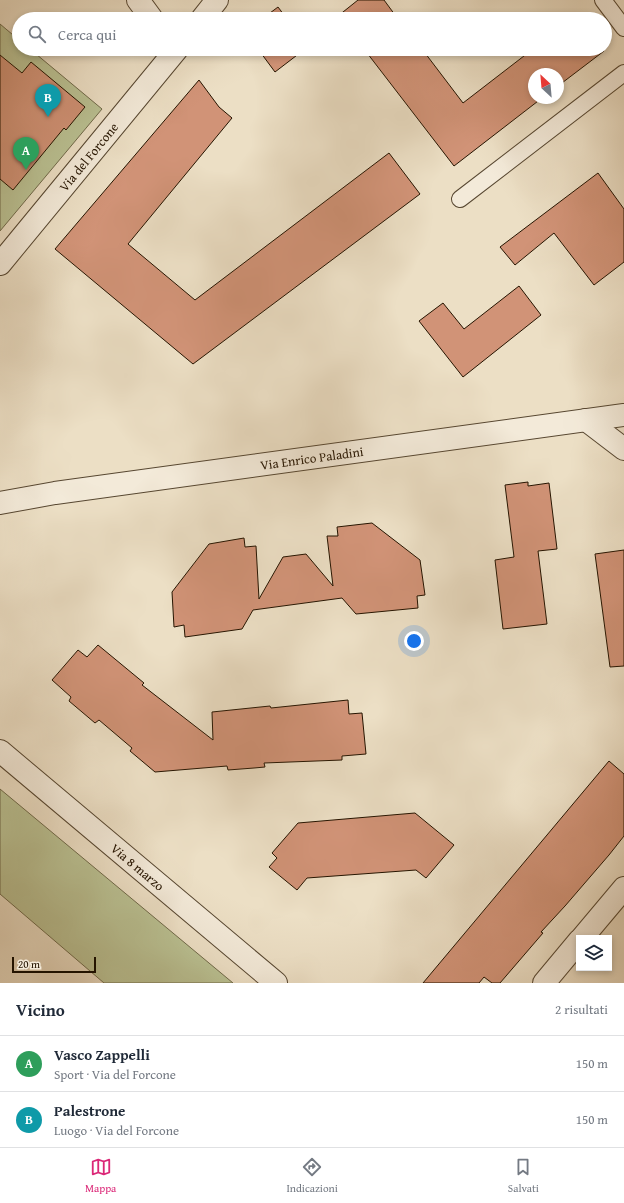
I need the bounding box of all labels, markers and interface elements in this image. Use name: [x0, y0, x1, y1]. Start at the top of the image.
search box: [12, 12, 612, 56]
icon: search: [26, 23, 48, 45]
text: Cerca qui: [58, 24, 116, 45]
north arrow: [528, 68, 564, 104]
pin: B: [35, 84, 61, 117]
street label: Via del Forcone: [55, 118, 123, 196]
pin: A: [13, 137, 39, 170]
street label: Via Enrico Paladini: [259, 442, 365, 475]
your location: [404, 631, 424, 651]
street label: Via 8 marzo: [107, 839, 169, 896]
map controls: [576, 935, 612, 971]
button: layers: [576, 935, 612, 971]
scale bar: [12, 955, 96, 974]
text: 20 m: [18, 956, 40, 972]
text: Vicino: [16, 997, 65, 1022]
text: 2 risultati: [555, 1000, 608, 1019]
text: Vasco Zappelli: [54, 1044, 150, 1065]
text: A: [25, 1054, 33, 1073]
text: 150 m: [576, 1054, 608, 1073]
text: Sport · Via del Forcone: [54, 1065, 176, 1084]
text: Palestrone: [54, 1100, 125, 1121]
text: B: [25, 1110, 33, 1129]
text: 150 m: [576, 1110, 608, 1129]
text: Luogo · Via del Forcone: [54, 1121, 179, 1140]
tab: Mappa: [85, 1156, 116, 1196]
tab: Indicazioni: [286, 1156, 338, 1196]
tab: Salvati: [508, 1156, 539, 1196]

